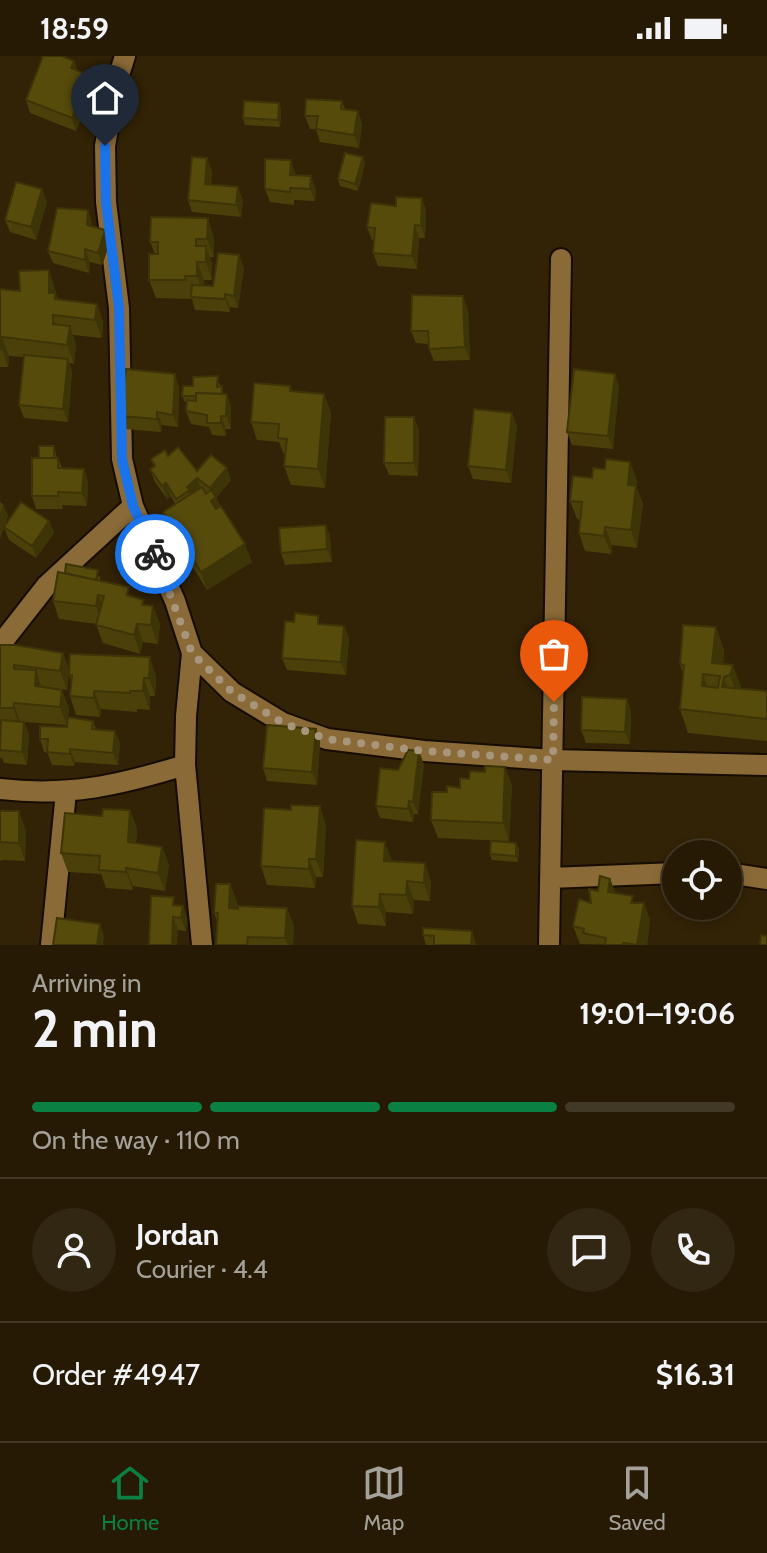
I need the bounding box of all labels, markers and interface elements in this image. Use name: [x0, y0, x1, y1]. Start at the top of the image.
text: 18:59: [40, 10, 109, 47]
pin: [71, 64, 139, 146]
icon: home: [83, 76, 127, 120]
courier: [115, 514, 195, 594]
icon: bike: [133, 532, 177, 576]
pin: [520, 620, 588, 702]
icon: bag: [532, 632, 576, 676]
map controls: [662, 840, 742, 920]
button: locate: [662, 840, 742, 920]
text: Arriving in: [32, 967, 142, 999]
text: 19:01–19:06: [579, 995, 735, 1032]
text: 2 min: [32, 997, 158, 1060]
text: On the way · 110 m: [32, 1124, 240, 1156]
button: person: [32, 1208, 116, 1292]
button: chat: [547, 1208, 631, 1292]
button: phone: [651, 1208, 735, 1292]
text: Jordan: [136, 1216, 219, 1253]
text: Courier · 4.4: [136, 1253, 268, 1285]
text: Order #4947: [32, 1356, 200, 1393]
text: $16.31: [656, 1356, 735, 1393]
tab: Home: [101, 1461, 159, 1536]
tab: Map: [362, 1461, 406, 1536]
tab: Saved: [609, 1461, 666, 1536]

